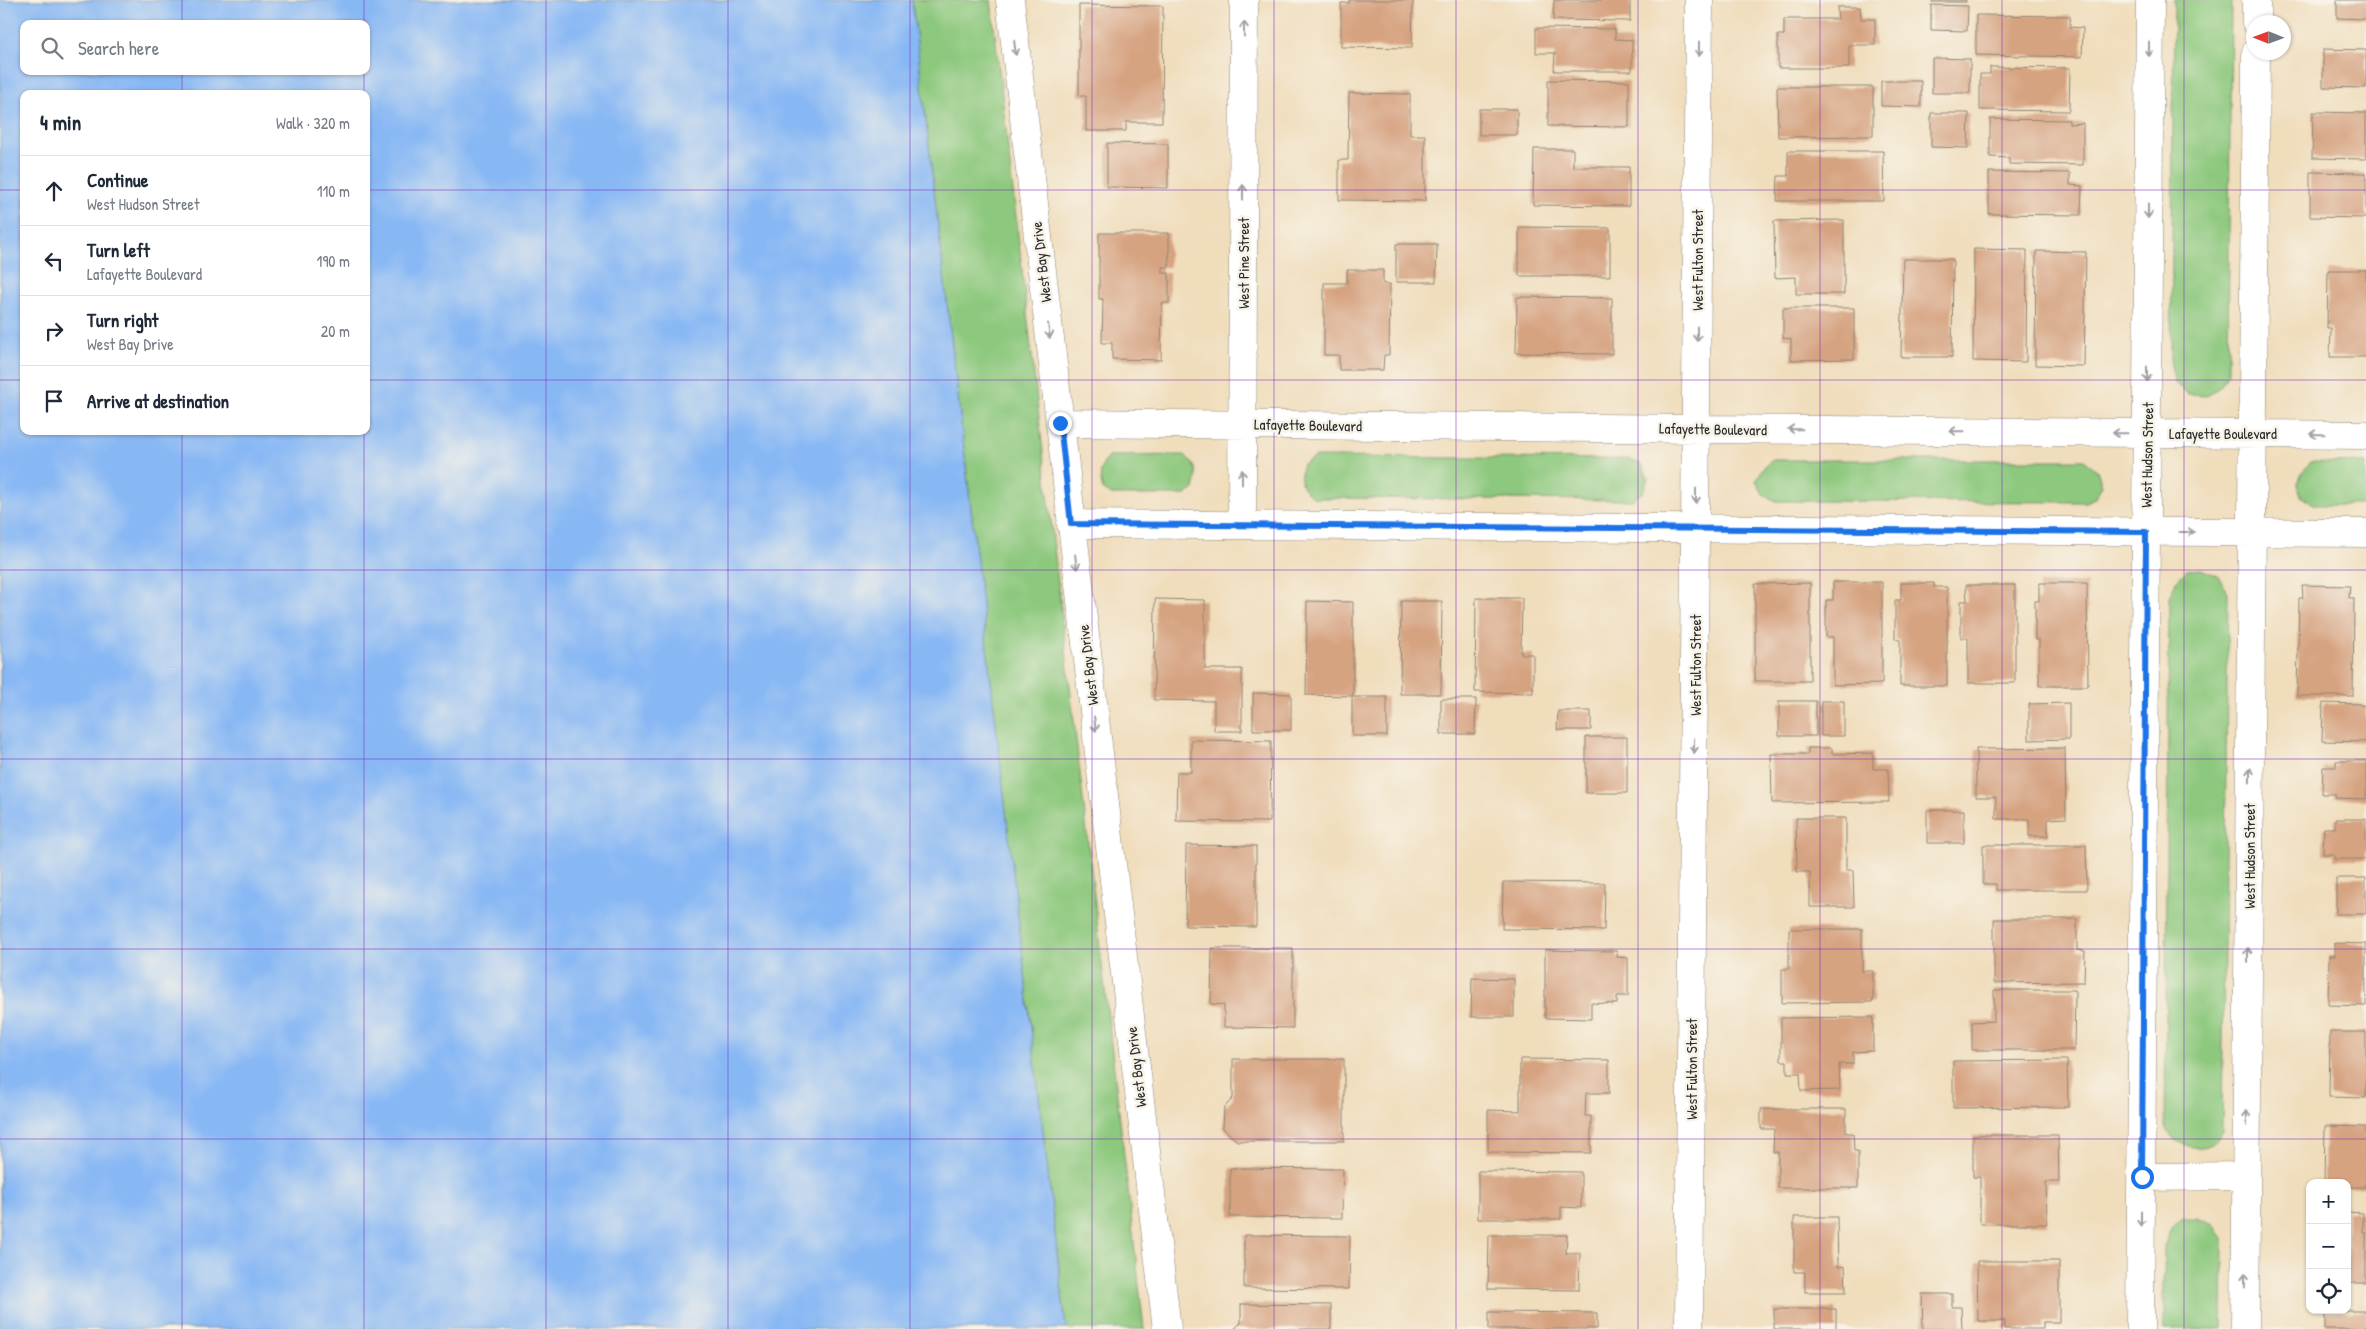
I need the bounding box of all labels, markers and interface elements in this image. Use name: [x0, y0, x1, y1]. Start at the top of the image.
north arrow: [2246, 15, 2291, 60]
search box: [20, 20, 370, 75]
one-way arrow: [1239, 21, 1249, 38]
icon: search: [38, 34, 66, 62]
text: Search here: [78, 35, 159, 61]
one-way arrow: [1010, 40, 1020, 56]
one-way arrow: [1694, 40, 1704, 56]
one-way arrow: [2145, 40, 2154, 56]
text: 4 min: [40, 108, 81, 137]
text: Walk · 320 m: [276, 112, 350, 134]
text: Continue: [87, 167, 148, 193]
icon: ahead: [40, 177, 68, 205]
text: 110 m: [317, 180, 350, 202]
one-way arrow: [1238, 184, 1248, 200]
text: West Hudson Street: [87, 193, 199, 215]
one-way arrow: [2143, 202, 2153, 219]
street label: West Fulton Street: [1687, 208, 1708, 311]
street label: West Pine Street: [1233, 217, 1254, 309]
street label: West Bay Drive: [1026, 220, 1056, 304]
text: Turn left: [87, 237, 150, 263]
icon: left: [40, 247, 68, 275]
text: 190 m: [317, 250, 350, 272]
text: Lafayette Boulevard: [87, 263, 202, 285]
text: Turn right: [87, 307, 158, 333]
icon: right: [40, 317, 68, 345]
text: 20 m: [321, 320, 350, 342]
one-way arrow: [1044, 323, 1054, 339]
one-way arrow: [1692, 325, 1702, 341]
text: West Bay Drive: [87, 333, 174, 355]
one-way arrow: [2142, 365, 2152, 381]
icon: arrive: [40, 387, 68, 415]
text: Arrive at destination: [87, 388, 229, 414]
street label: West Hudson Street: [2136, 401, 2158, 508]
route end: [1049, 412, 1072, 435]
street label: Lafayette Boulevard: [1254, 414, 1362, 436]
street label: Lafayette Boulevard: [1659, 418, 1767, 440]
street label: Lafayette Boulevard: [2169, 423, 2277, 444]
one-way arrow: [1787, 424, 1804, 434]
one-way arrow: [1950, 426, 1966, 436]
one-way arrow: [2112, 428, 2128, 438]
one-way arrow: [2310, 429, 2326, 439]
one-way arrow: [1237, 469, 1247, 485]
one-way arrow: [1691, 488, 1701, 504]
one-way arrow: [2179, 527, 2195, 537]
one-way arrow: [1071, 554, 1081, 570]
street label: West Fulton Street: [1685, 613, 1706, 716]
street label: West Bay Drive: [1073, 623, 1103, 707]
one-way arrow: [1090, 715, 1100, 731]
one-way arrow: [1689, 738, 1699, 754]
one-way arrow: [2245, 768, 2255, 784]
street label: West Hudson Street: [2239, 802, 2260, 909]
one-way arrow: [2243, 948, 2253, 964]
street label: West Fulton Street: [1681, 1017, 1702, 1120]
street label: West Bay Drive: [1121, 1025, 1151, 1109]
one-way arrow: [2242, 1110, 2252, 1126]
route start: [2131, 1166, 2154, 1189]
map controls: [2306, 1179, 2351, 1314]
button: +: [2306, 1179, 2351, 1224]
one-way arrow: [2136, 1210, 2146, 1226]
button: −: [2306, 1224, 2351, 1269]
button: locate: [2306, 1269, 2351, 1314]
one-way arrow: [2240, 1273, 2250, 1289]

